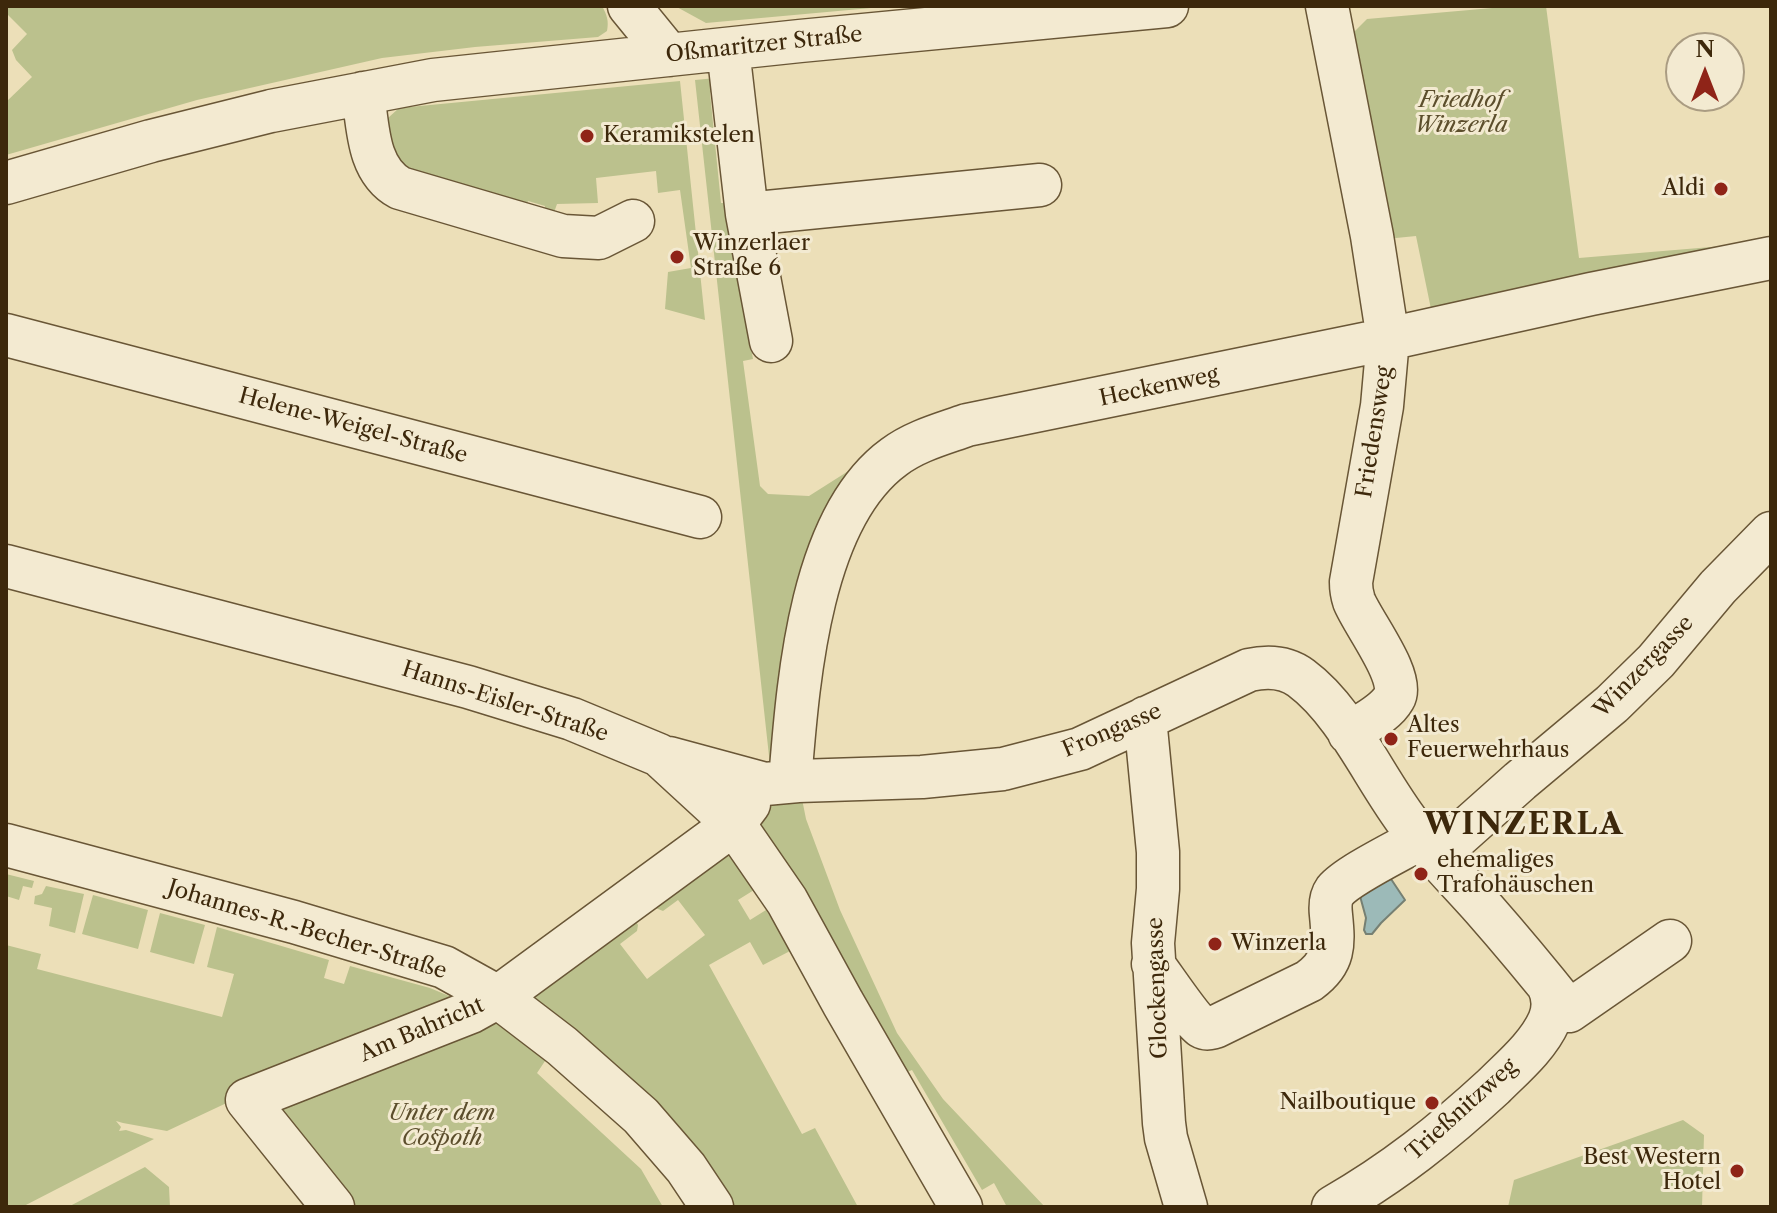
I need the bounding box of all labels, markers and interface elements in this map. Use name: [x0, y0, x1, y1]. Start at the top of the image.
street label: Oßmaritzer Straße: [664, 22, 864, 68]
north arrow: [1665, 32, 1745, 112]
text: N: [1695, 36, 1715, 63]
park label: Friedhof Winzerla: [1414, 88, 1508, 140]
place label: Keramikstelen: [603, 123, 755, 149]
marker: Keramikstelen: [578, 127, 596, 145]
place label: Aldi: [1662, 176, 1705, 202]
marker: Aldi: [1712, 180, 1730, 198]
place label: Winzerlaer Straße 6: [693, 231, 810, 282]
marker: Winzerlaer Straße 6: [668, 248, 686, 266]
street label: Heckenweg: [1097, 361, 1221, 413]
street label: Friedensweg: [1352, 364, 1398, 500]
street label: Helene-Weigel-Straße: [236, 383, 470, 469]
street label: Winzergasse: [1589, 610, 1699, 724]
street label: Hanns-Eisler-Straße: [398, 656, 612, 748]
street label: Frongasse: [1058, 698, 1166, 764]
place label: Altes Feuerwehrhaus: [1407, 713, 1569, 764]
marker: Altes Feuerwehrhaus: [1382, 730, 1400, 748]
district label: WINZERLA: [1423, 807, 1625, 843]
place label: ehemaliges Trafohäuschen: [1437, 848, 1594, 900]
marker: ehemaliges Trafohäuschen: [1412, 865, 1430, 883]
street label: Johannes-R.-Becher-Straße: [164, 875, 450, 985]
street label: Glockengasse: [1142, 917, 1174, 1059]
place label: Winzerla: [1231, 931, 1327, 957]
marker: Winzerla: [1206, 935, 1224, 953]
street label: Am Bahricht: [356, 992, 488, 1068]
street label: Trießnitzweg: [1401, 1053, 1523, 1167]
place label: Nailboutique: [1280, 1090, 1416, 1116]
marker: Nailboutique: [1423, 1094, 1441, 1112]
park label: Unter dem Cospoth: [389, 1101, 495, 1152]
place label: Best Western Hotel: [1583, 1145, 1721, 1196]
marker: Best Western Hotel: [1728, 1162, 1746, 1180]

